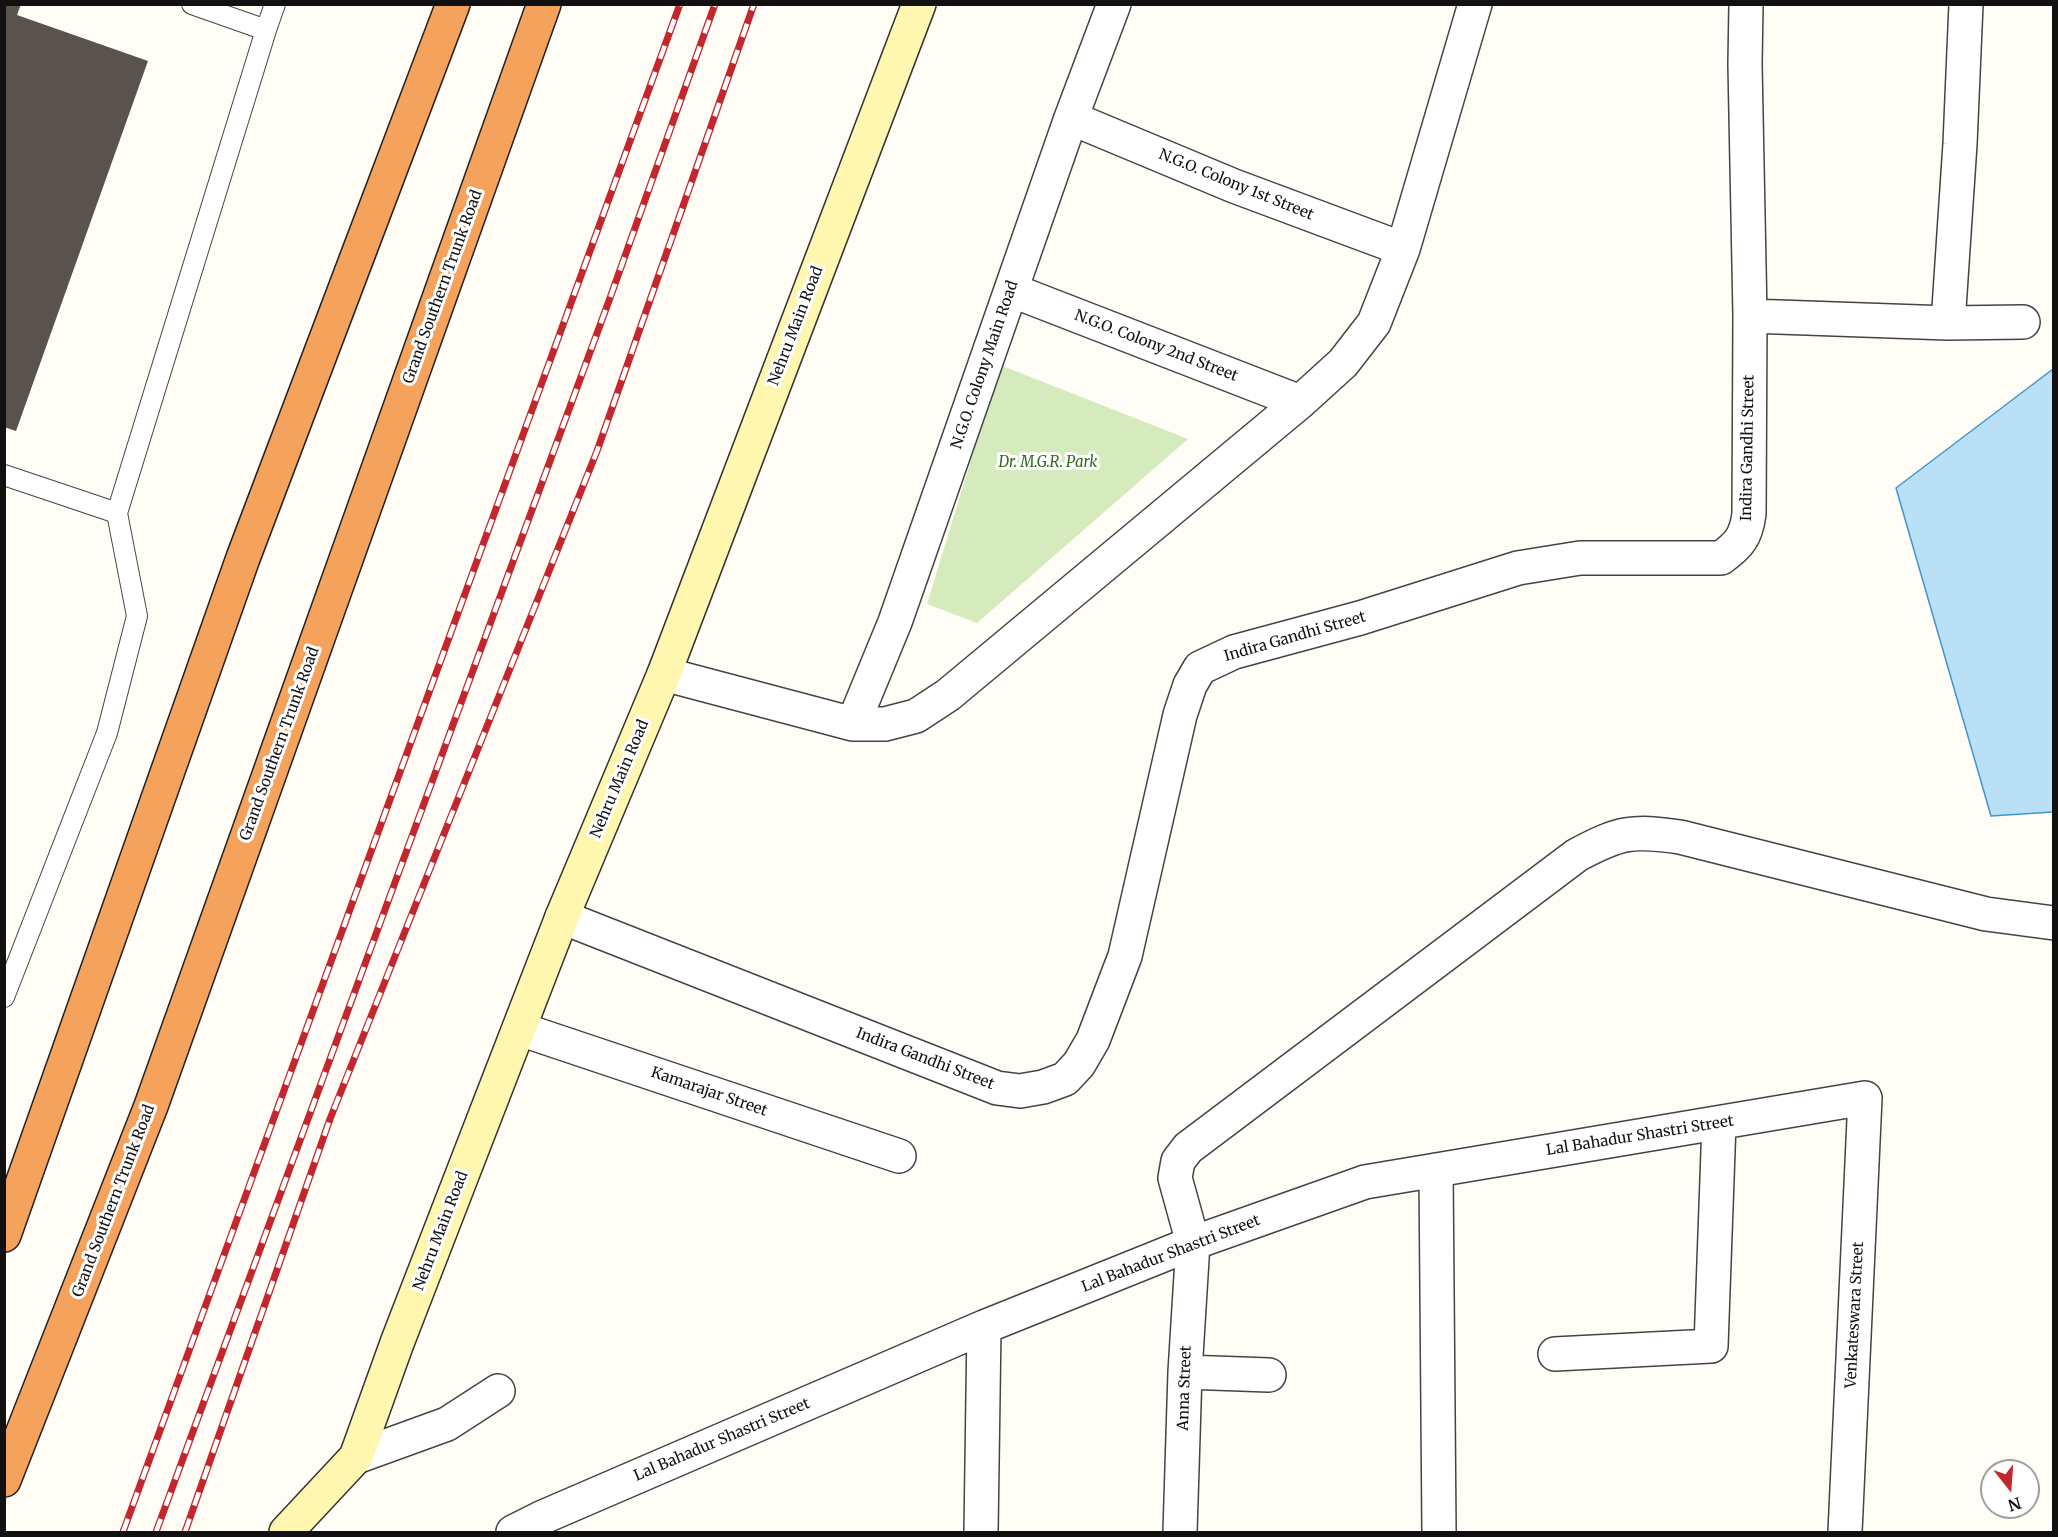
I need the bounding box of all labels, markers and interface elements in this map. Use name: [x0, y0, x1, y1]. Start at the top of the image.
street label: N.G.O. Colony 1st Street: [1156, 146, 1316, 224]
street label: Grand Southern Trunk Road: [400, 188, 486, 386]
street label: Nehru Main Road: [765, 264, 827, 388]
street label: N.G.O. Colony Main Road: [948, 278, 1022, 452]
street label: N.G.O. Colony 2nd Street: [1072, 307, 1240, 385]
street label: Indira Gandhi Street: [1738, 375, 1758, 521]
park label: Dr. M.G.R. Park: [998, 454, 1098, 472]
street label: Indira Gandhi Street: [1222, 608, 1368, 666]
street label: Grand Southern Trunk Road: [237, 645, 323, 843]
street label: Nehru Main Road: [587, 717, 653, 841]
street label: Indira Gandhi Street: [853, 1024, 997, 1094]
street label: Kamarajar Street: [648, 1064, 770, 1120]
street label: Grand Southern Trunk Road: [69, 1102, 159, 1300]
street label: Lal Bahadur Shastri Street: [1545, 1112, 1735, 1160]
street label: Nehru Main Road: [410, 1169, 472, 1293]
street label: Lal Bahadur Shastri Street: [1079, 1212, 1263, 1296]
street label: Venkateswara Street: [1842, 1241, 1868, 1389]
street label: Anna Street: [1175, 1345, 1195, 1431]
street label: Lal Bahadur Shastri Street: [631, 1395, 813, 1485]
north arrow: [1980, 1459, 2040, 1519]
text: N: [2006, 1493, 2024, 1516]

